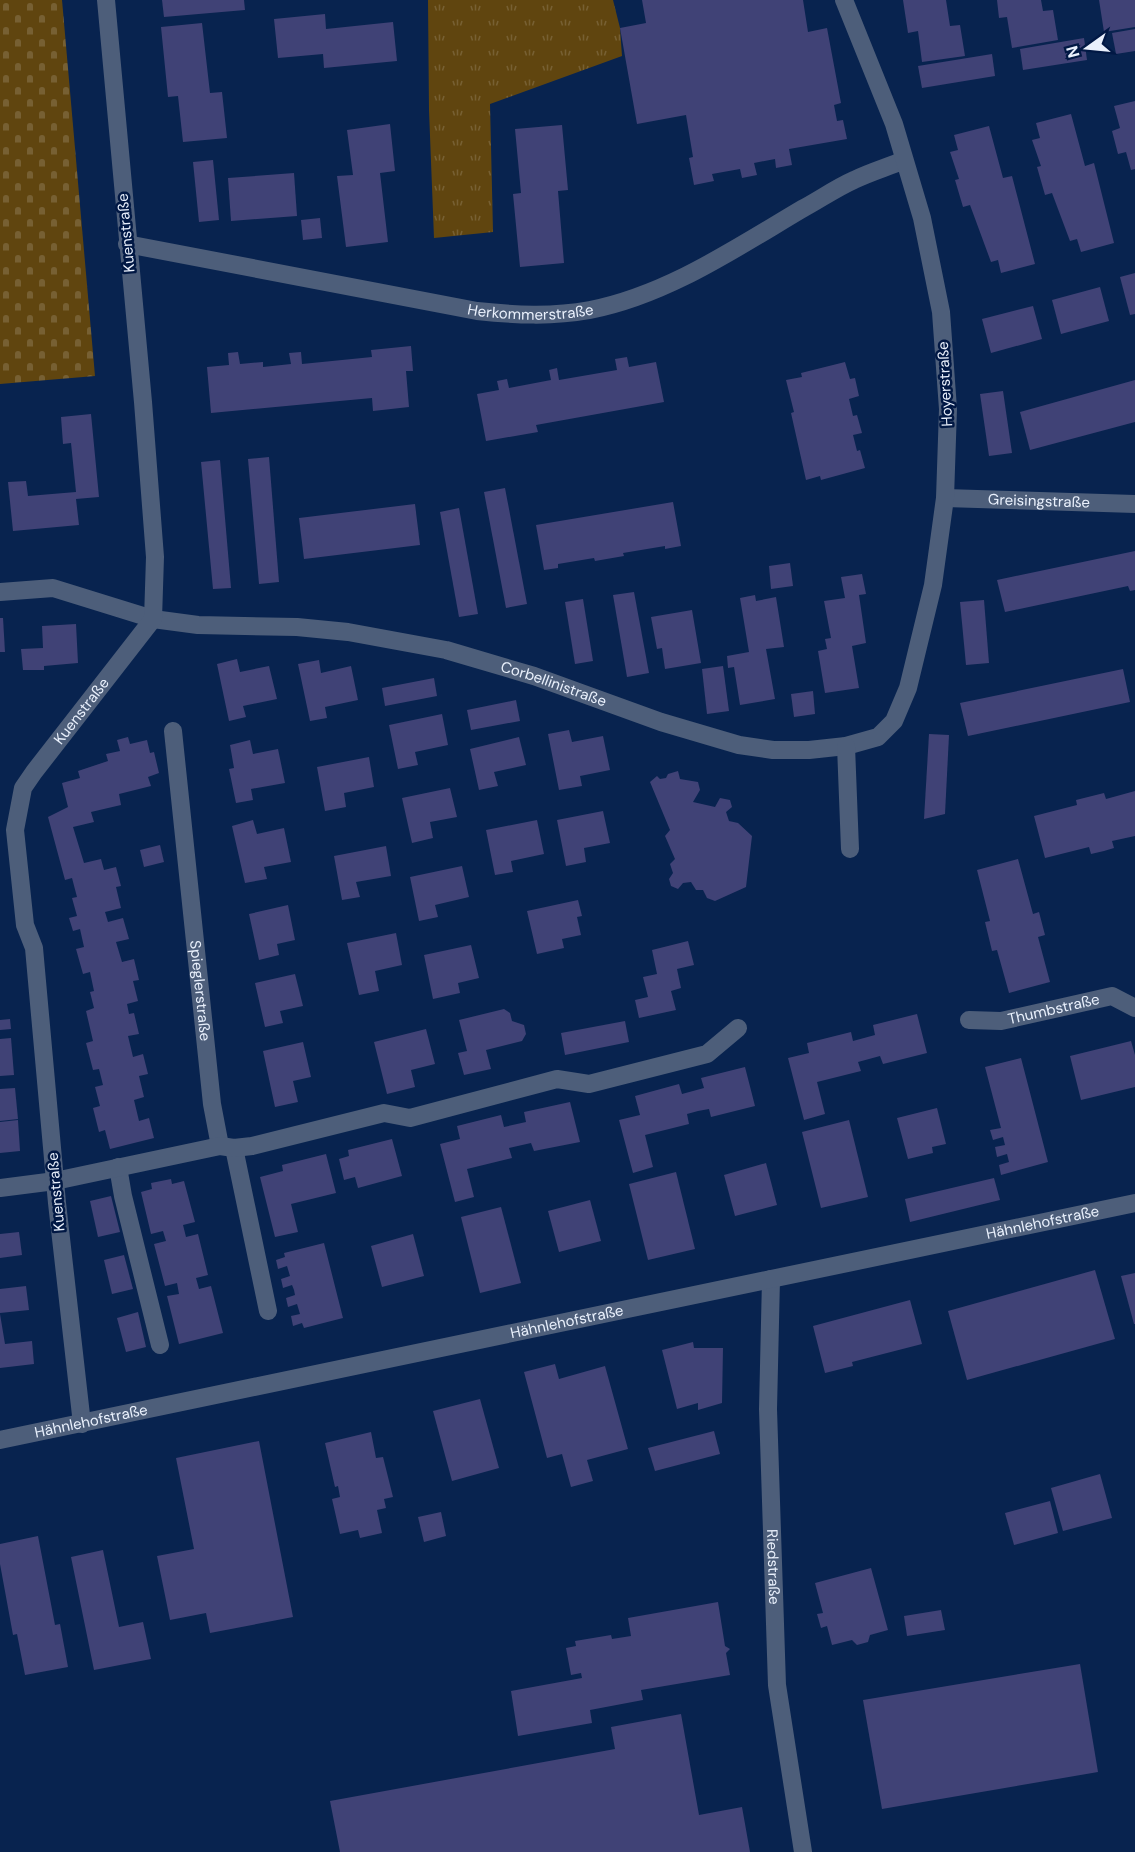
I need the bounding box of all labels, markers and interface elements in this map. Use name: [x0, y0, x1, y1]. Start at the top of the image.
north arrow: [1057, 18, 1117, 78]
text: N: [1061, 43, 1085, 60]
street label: Kuenstraße: [113, 193, 139, 273]
street label: Herkommerstraße: [466, 299, 595, 325]
street label: Hoyerstraße: [933, 341, 957, 427]
street label: Greisingstraße: [988, 489, 1090, 513]
street label: Corbellinistraße: [498, 657, 609, 711]
street label: Kuenstraße: [49, 674, 114, 749]
street label: Spieglerstraße: [185, 939, 215, 1042]
street label: Thumbstraße: [1006, 989, 1101, 1029]
street label: Kuenstraße: [43, 1152, 69, 1232]
street label: Hähnlehofstraße: [984, 1201, 1101, 1244]
street label: Hähnlehofstraße: [508, 1300, 625, 1343]
street label: Hähnlehofstraße: [33, 1399, 149, 1443]
street label: Riedstraße: [762, 1529, 784, 1605]

